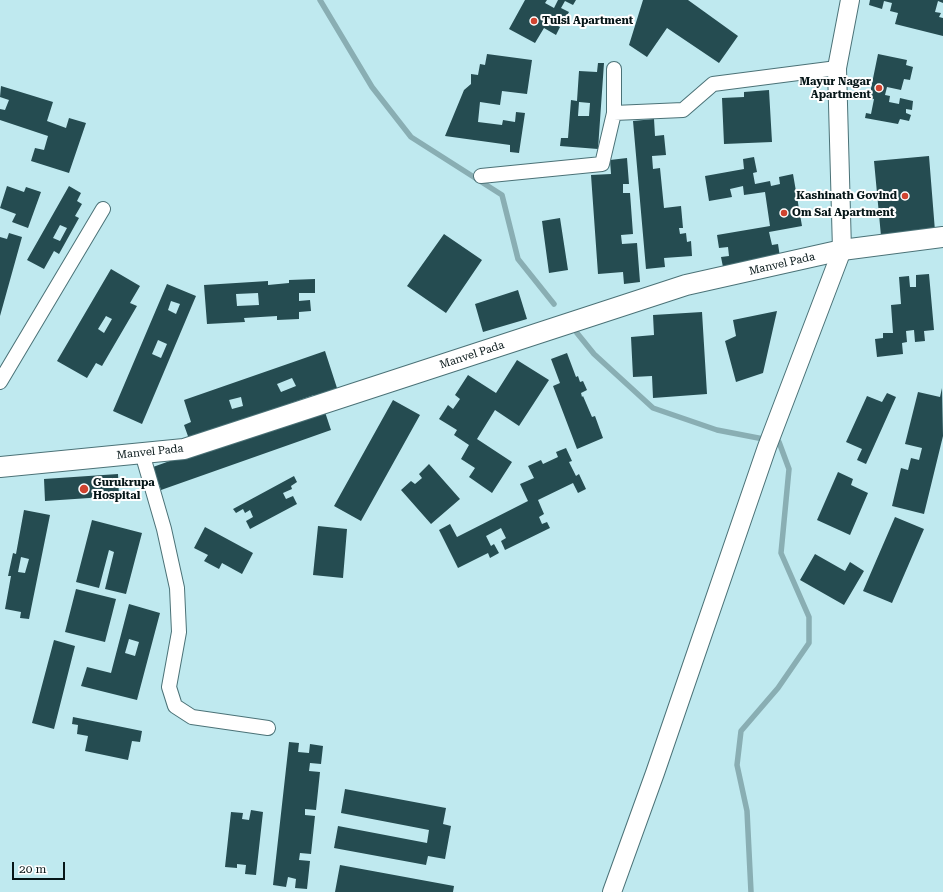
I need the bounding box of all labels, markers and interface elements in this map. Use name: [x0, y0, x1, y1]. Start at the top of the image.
place label: Tulsi Apartment: [542, 14, 633, 28]
marker: Tulsi Apartment: [529, 16, 539, 26]
place label: Mayur Nagar Apartment: [799, 75, 871, 101]
marker: Mayur Nagar Apartment: [874, 83, 884, 93]
place label: Kashinath Govind: [796, 189, 897, 203]
marker: Kashinath Govind: [900, 191, 910, 201]
place label: Om Sai Apartment: [792, 206, 894, 220]
marker: Om Sai Apartment: [779, 208, 789, 218]
street label: Manvel Pada: [748, 250, 816, 278]
street label: Manvel Pada: [438, 338, 506, 372]
street label: Manvel Pada: [116, 442, 184, 462]
place label: Gurukrupa Hospital: [93, 476, 155, 502]
marker: Gurukrupa Hospital: [78, 483, 90, 495]
scale bar: [14, 854, 67, 880]
text: 20 m: [19, 862, 46, 876]

